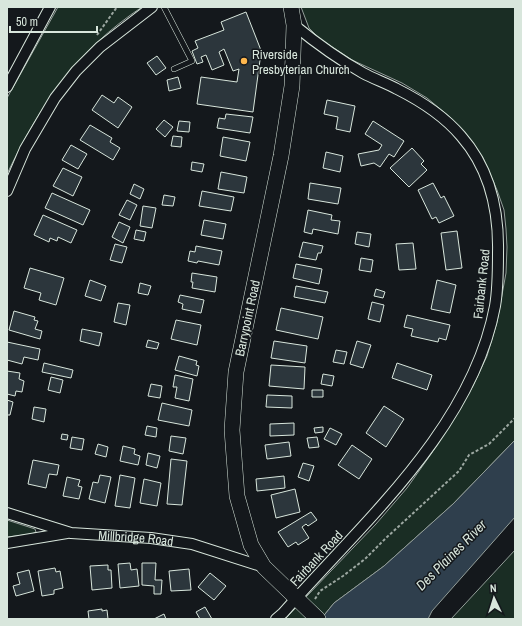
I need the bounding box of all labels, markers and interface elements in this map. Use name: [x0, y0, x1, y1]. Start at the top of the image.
scale bar: [10, 8, 97, 34]
text: 50 m: [16, 14, 38, 30]
place label: Riverside Presbyterian Church: [252, 46, 350, 78]
marker: Riverside Presbyterian Church: [239, 56, 249, 66]
street label: Fairbank Road: [469, 248, 494, 320]
street label: Barrypoint Road: [231, 278, 264, 358]
water label: Des Plaines River: [412, 515, 491, 594]
street label: Millbridge Road: [98, 527, 174, 550]
street label: Fairbank Road: [286, 527, 346, 590]
north arrow: [474, 578, 514, 618]
text: N: [490, 581, 497, 595]

